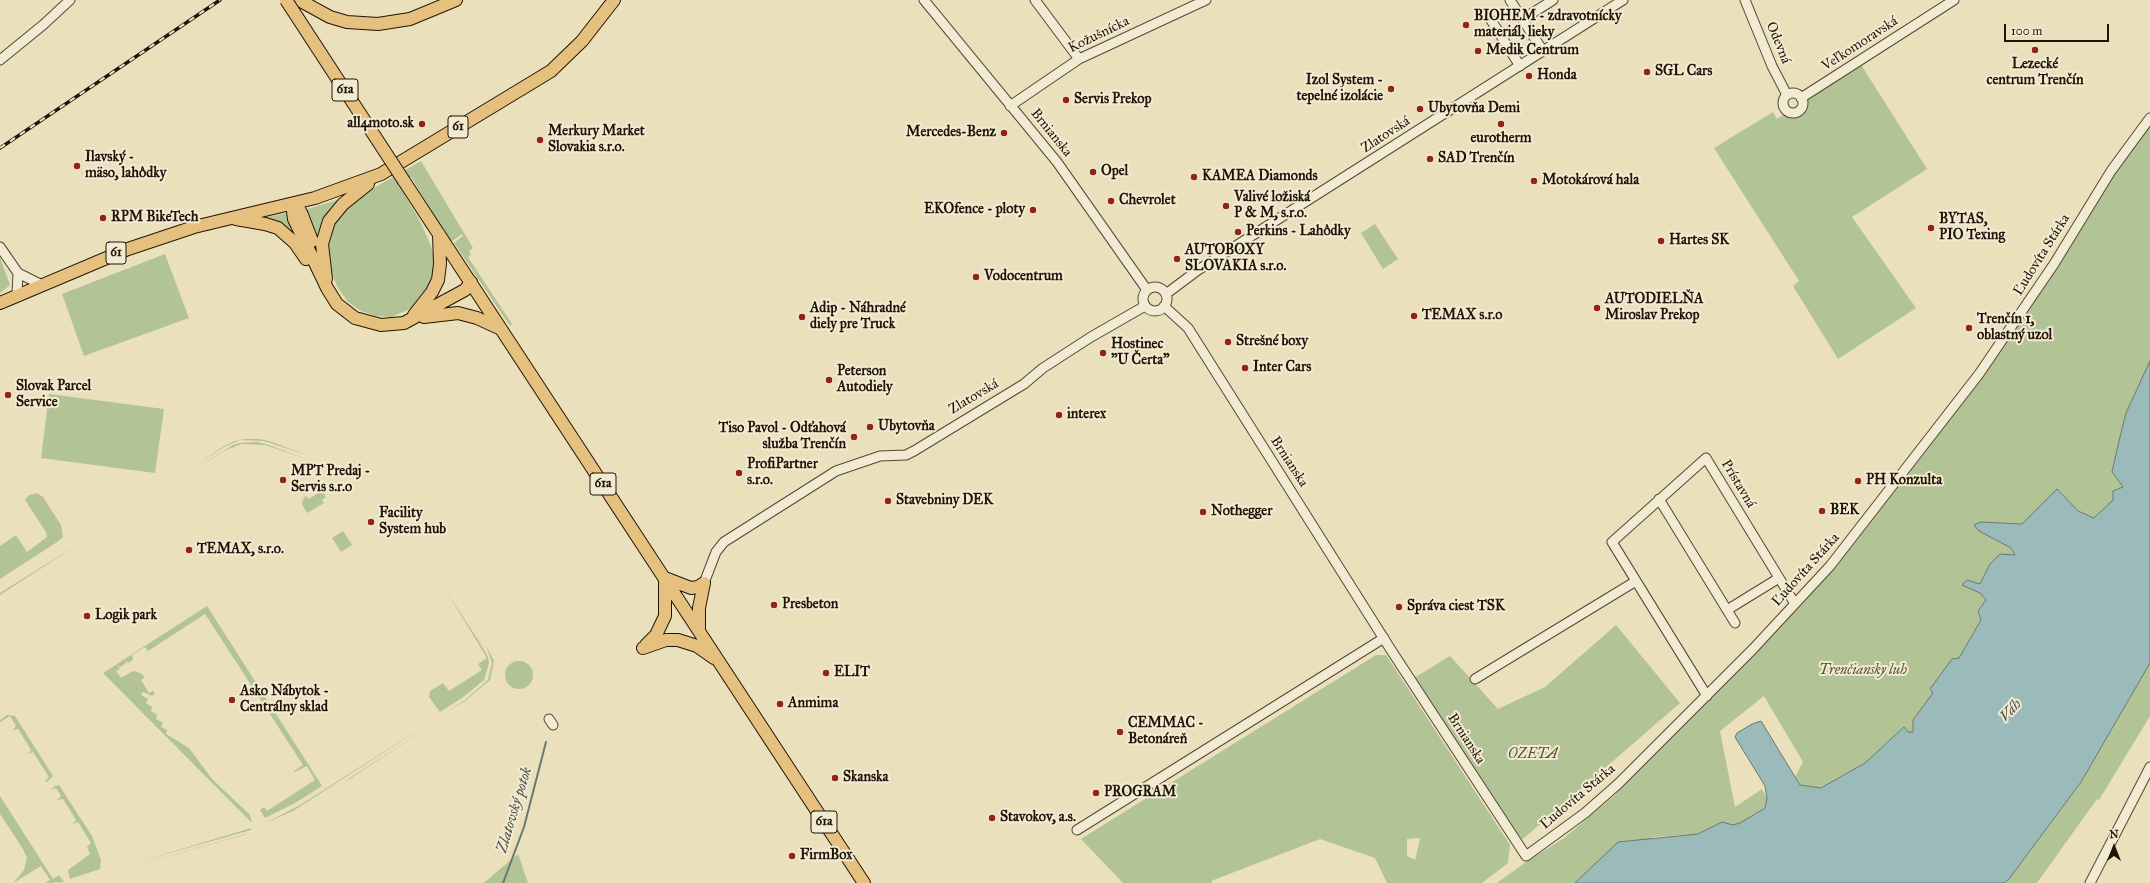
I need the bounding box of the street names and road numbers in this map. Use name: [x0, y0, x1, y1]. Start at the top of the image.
street label: Kožušnícka: [1066, 13, 1132, 57]
street label: Veľkomoravská: [1819, 13, 1901, 75]
street label: Odevná: [1762, 20, 1794, 66]
road number: 61a: [332, 79, 358, 101]
street label: Brnianska: [1027, 106, 1075, 160]
street label: Zlatovská: [1358, 113, 1414, 157]
road number: 61: [448, 116, 468, 138]
street label: Ľudovíta Stárka: [2010, 211, 2074, 299]
road number: 61: [106, 242, 126, 264]
street label: Zlatovská: [946, 376, 1002, 418]
street label: Brnianska: [1266, 434, 1312, 490]
street label: Prístavná: [1717, 457, 1759, 511]
road number: 61a: [590, 473, 616, 495]
street label: Ľudovíta Stárka: [1769, 530, 1843, 610]
street label: Brnianska: [1443, 711, 1489, 767]
street label: Ľudovíta Stárka: [1537, 761, 1619, 833]
road number: 61a: [811, 811, 837, 833]

